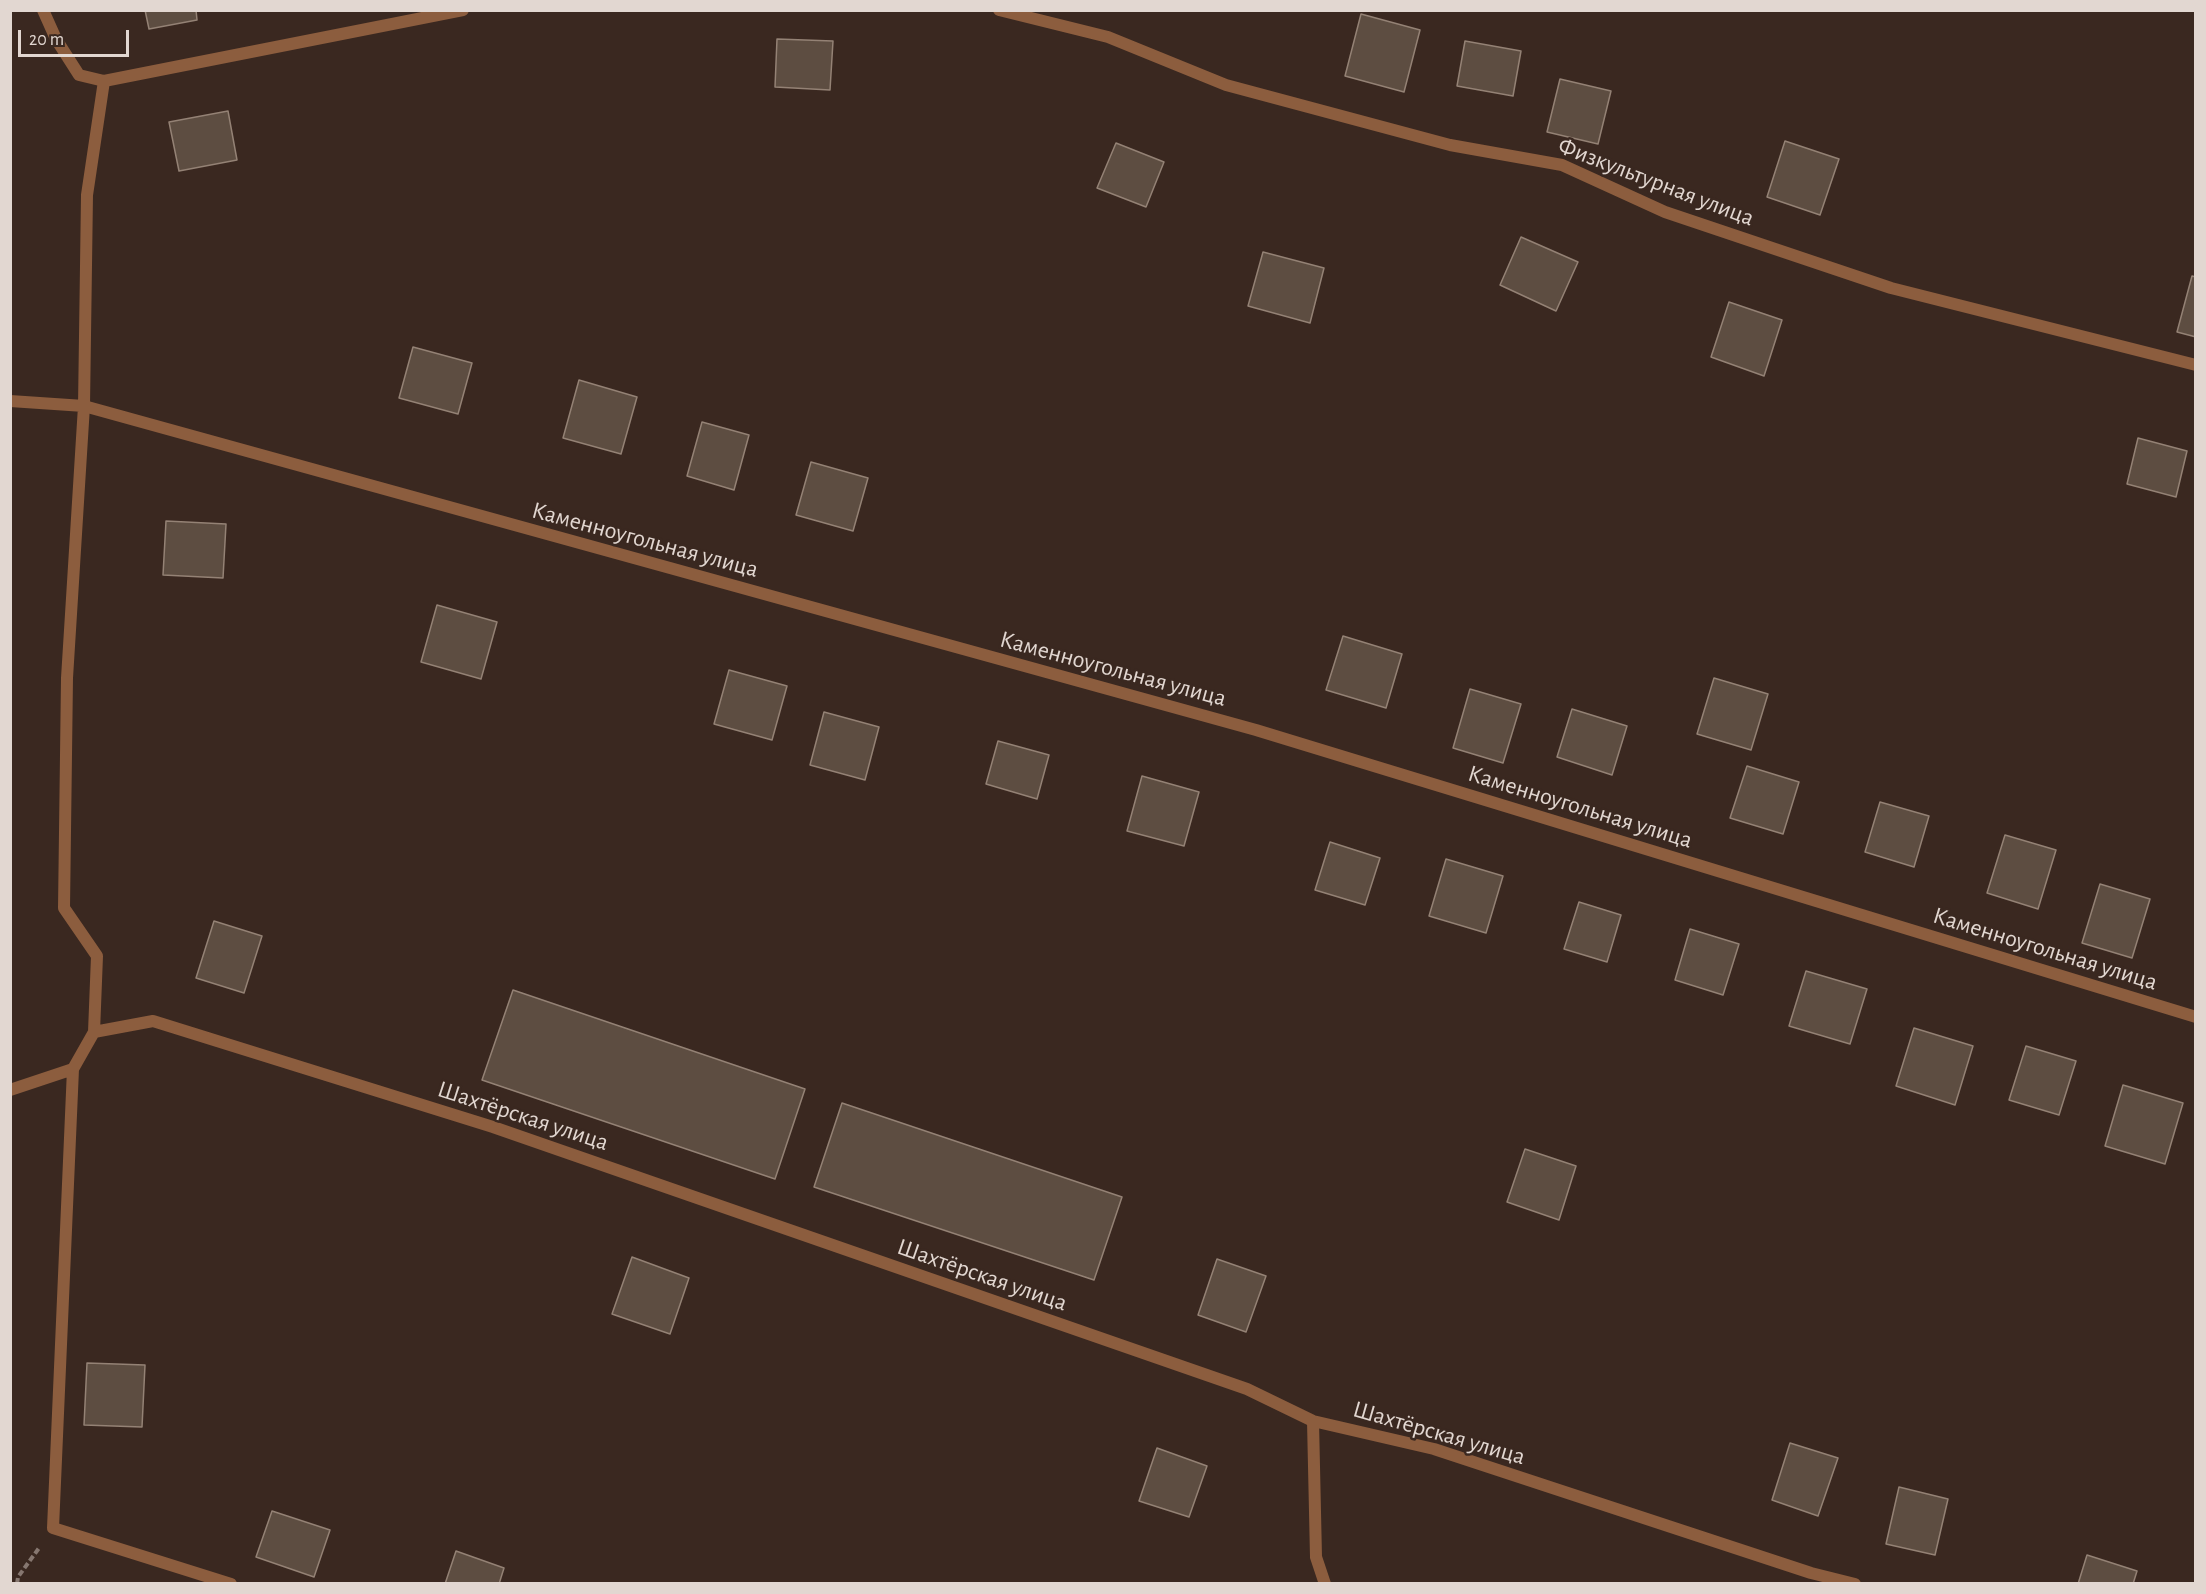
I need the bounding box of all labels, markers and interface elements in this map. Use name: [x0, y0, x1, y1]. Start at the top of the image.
scale bar: [21, 18, 132, 56]
text: 20 m: [29, 31, 64, 49]
street label: Физкультурная улица: [1554, 131, 1758, 233]
street label: Каменноугольная улица: [529, 496, 761, 584]
street label: Каменноугольная улица: [997, 625, 1229, 713]
street label: Каменноугольная улица: [1464, 759, 1696, 855]
street label: Каменноугольная улица: [1929, 901, 2161, 997]
street label: Шахтёрская улица: [434, 1075, 612, 1157]
street label: Шахтёрская улица: [893, 1232, 1071, 1318]
street label: Шахтёрская улица: [1349, 1395, 1529, 1471]

